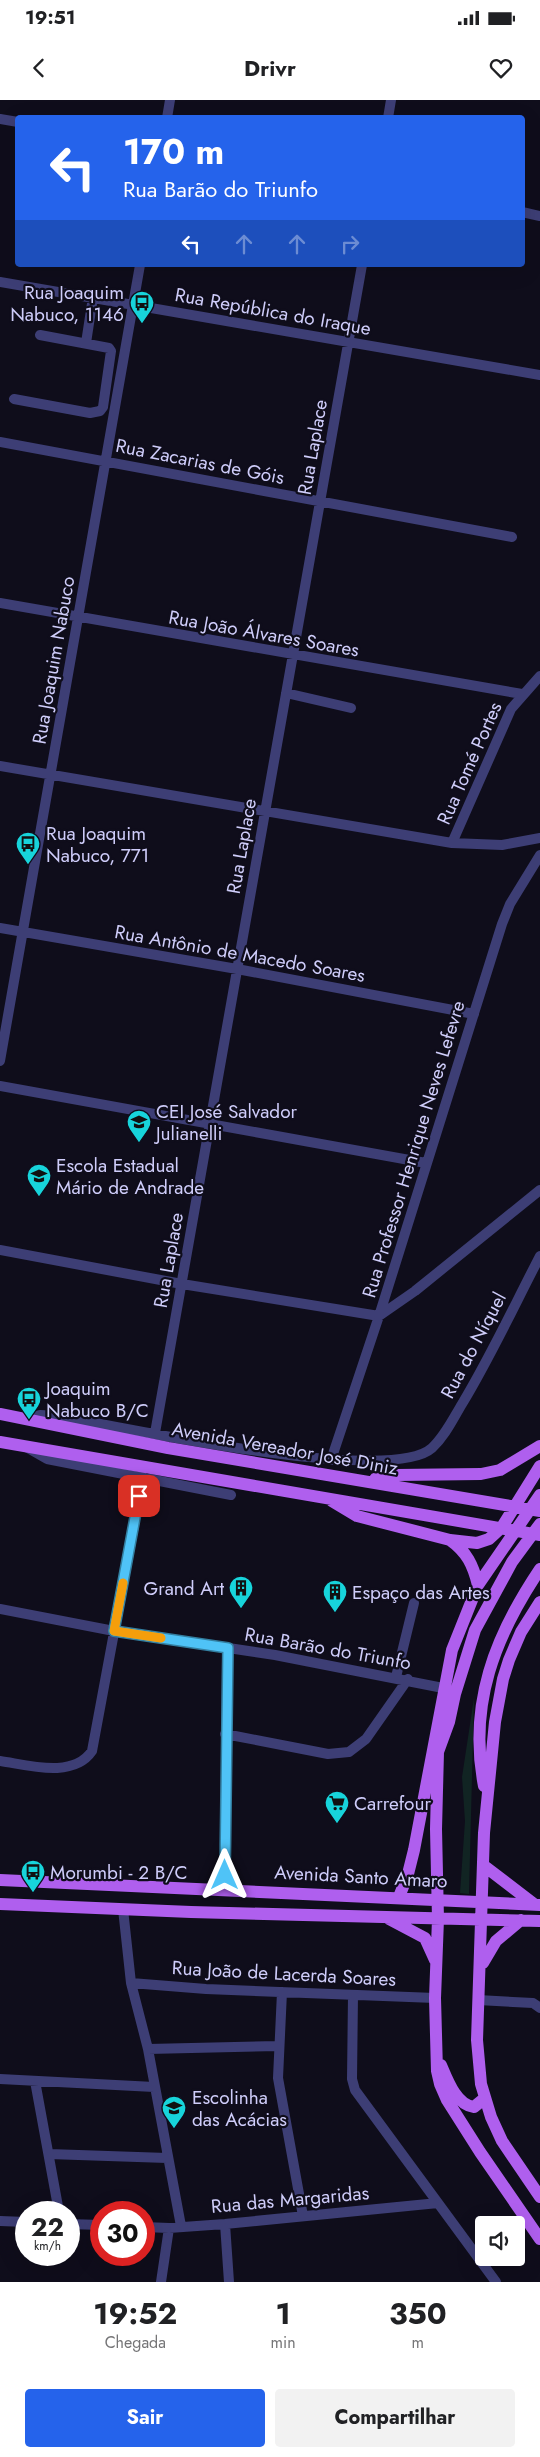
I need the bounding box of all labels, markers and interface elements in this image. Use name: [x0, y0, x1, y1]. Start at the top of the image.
text: 19:51: [25, 4, 75, 31]
text: Drivr: [244, 52, 296, 84]
icon: back: [25, 54, 53, 82]
icon: heart: [487, 54, 515, 82]
text: 170 m: [123, 127, 224, 177]
icon: left: [40, 135, 105, 200]
text: Rua Barão do Triunfo: [123, 173, 318, 205]
icon: left: [177, 230, 205, 258]
icon: ahead: [230, 230, 258, 258]
icon: ahead: [283, 230, 311, 258]
icon: right: [336, 230, 364, 258]
place label: Rua Joaquim Nabuco, 1146: [10, 279, 124, 328]
street label: Rua República do Iraque: [173, 281, 373, 342]
bus stop icon: Rua Joaquim Nabuco, 1146: [129, 290, 155, 324]
street label: Rua Laplace: [291, 397, 334, 497]
street label: Rua Zacarias de Góis: [113, 432, 287, 491]
street label: Rua Joaquim Nabuco: [25, 574, 82, 746]
street label: Rua João Álvares Soares: [167, 603, 362, 664]
street label: Rua Tomé Portes: [430, 697, 509, 829]
street label: Rua Laplace: [220, 796, 263, 896]
place label: Rua Joaquim Nabuco, 771: [46, 820, 149, 869]
bus stop icon: Rua Joaquim Nabuco, 771: [15, 831, 41, 865]
street label: Rua Antônio de Macedo Soares: [112, 918, 368, 989]
street label: Rua Professor Henrique Neves Lefevre: [355, 997, 472, 1301]
place label: CEI José Salvador Julianelli: [153, 1098, 298, 1147]
school or university icon: CEI José Salvador Julianelli: [126, 1109, 152, 1143]
place label: Escola Estadual Mário de Andrade: [56, 1152, 204, 1201]
school or university icon: Escola Estadual Mário de Andrade: [26, 1163, 52, 1197]
street label: Rua Laplace: [147, 1210, 190, 1310]
street label: Rua do Níquel: [434, 1287, 513, 1403]
place label: Joaquim Nabuco B/C: [43, 1375, 149, 1424]
bus stop icon: Joaquim Nabuco B/C: [16, 1386, 42, 1420]
street label: Avenida Vereador José Diniz: [170, 1415, 400, 1482]
pin: [118, 1475, 160, 1517]
icon: arrive: [125, 1482, 153, 1510]
place label: Grand Art: [143, 1575, 224, 1602]
building icon: Grand Art: [228, 1575, 254, 1609]
building icon: Espaço das Artes: [322, 1579, 348, 1613]
place label: Espaço das Artes: [352, 1579, 490, 1606]
street label: Rua Barão do Triunfo: [243, 1621, 413, 1676]
supermarket icon: Carrefour: [324, 1790, 350, 1824]
place label: Carrefour: [354, 1790, 431, 1817]
position arrow: [198, 1848, 250, 1900]
street label: Avenida Santo Amaro: [274, 1858, 448, 1895]
bus stop icon: Morumbi - 2 B/C: [20, 1859, 46, 1893]
place label: Morumbi - 2 B/C: [50, 1859, 188, 1886]
street label: Rua João de Lacerda Soares: [171, 1954, 397, 1993]
place label: Escolinha das Acácias: [192, 2084, 287, 2133]
school or university icon: Escolinha das Acácias: [161, 2095, 187, 2129]
street label: Rua das Margaridas: [210, 2179, 371, 2220]
speed limit sign: 30: [90, 2201, 155, 2266]
text: 22: [31, 2209, 64, 2245]
map controls: [475, 2216, 525, 2266]
button: sound: [475, 2216, 525, 2266]
text: km/h: [34, 2237, 61, 2255]
text: 19:52: [93, 2292, 177, 2335]
text: 1: [275, 2292, 291, 2335]
text: 350: [389, 2292, 447, 2335]
text: Chegada: [105, 2331, 166, 2354]
text: min: [271, 2331, 296, 2354]
text: m: [412, 2331, 424, 2354]
button: Sair: [25, 2389, 265, 2447]
button: Compartilhar: [275, 2389, 515, 2447]

